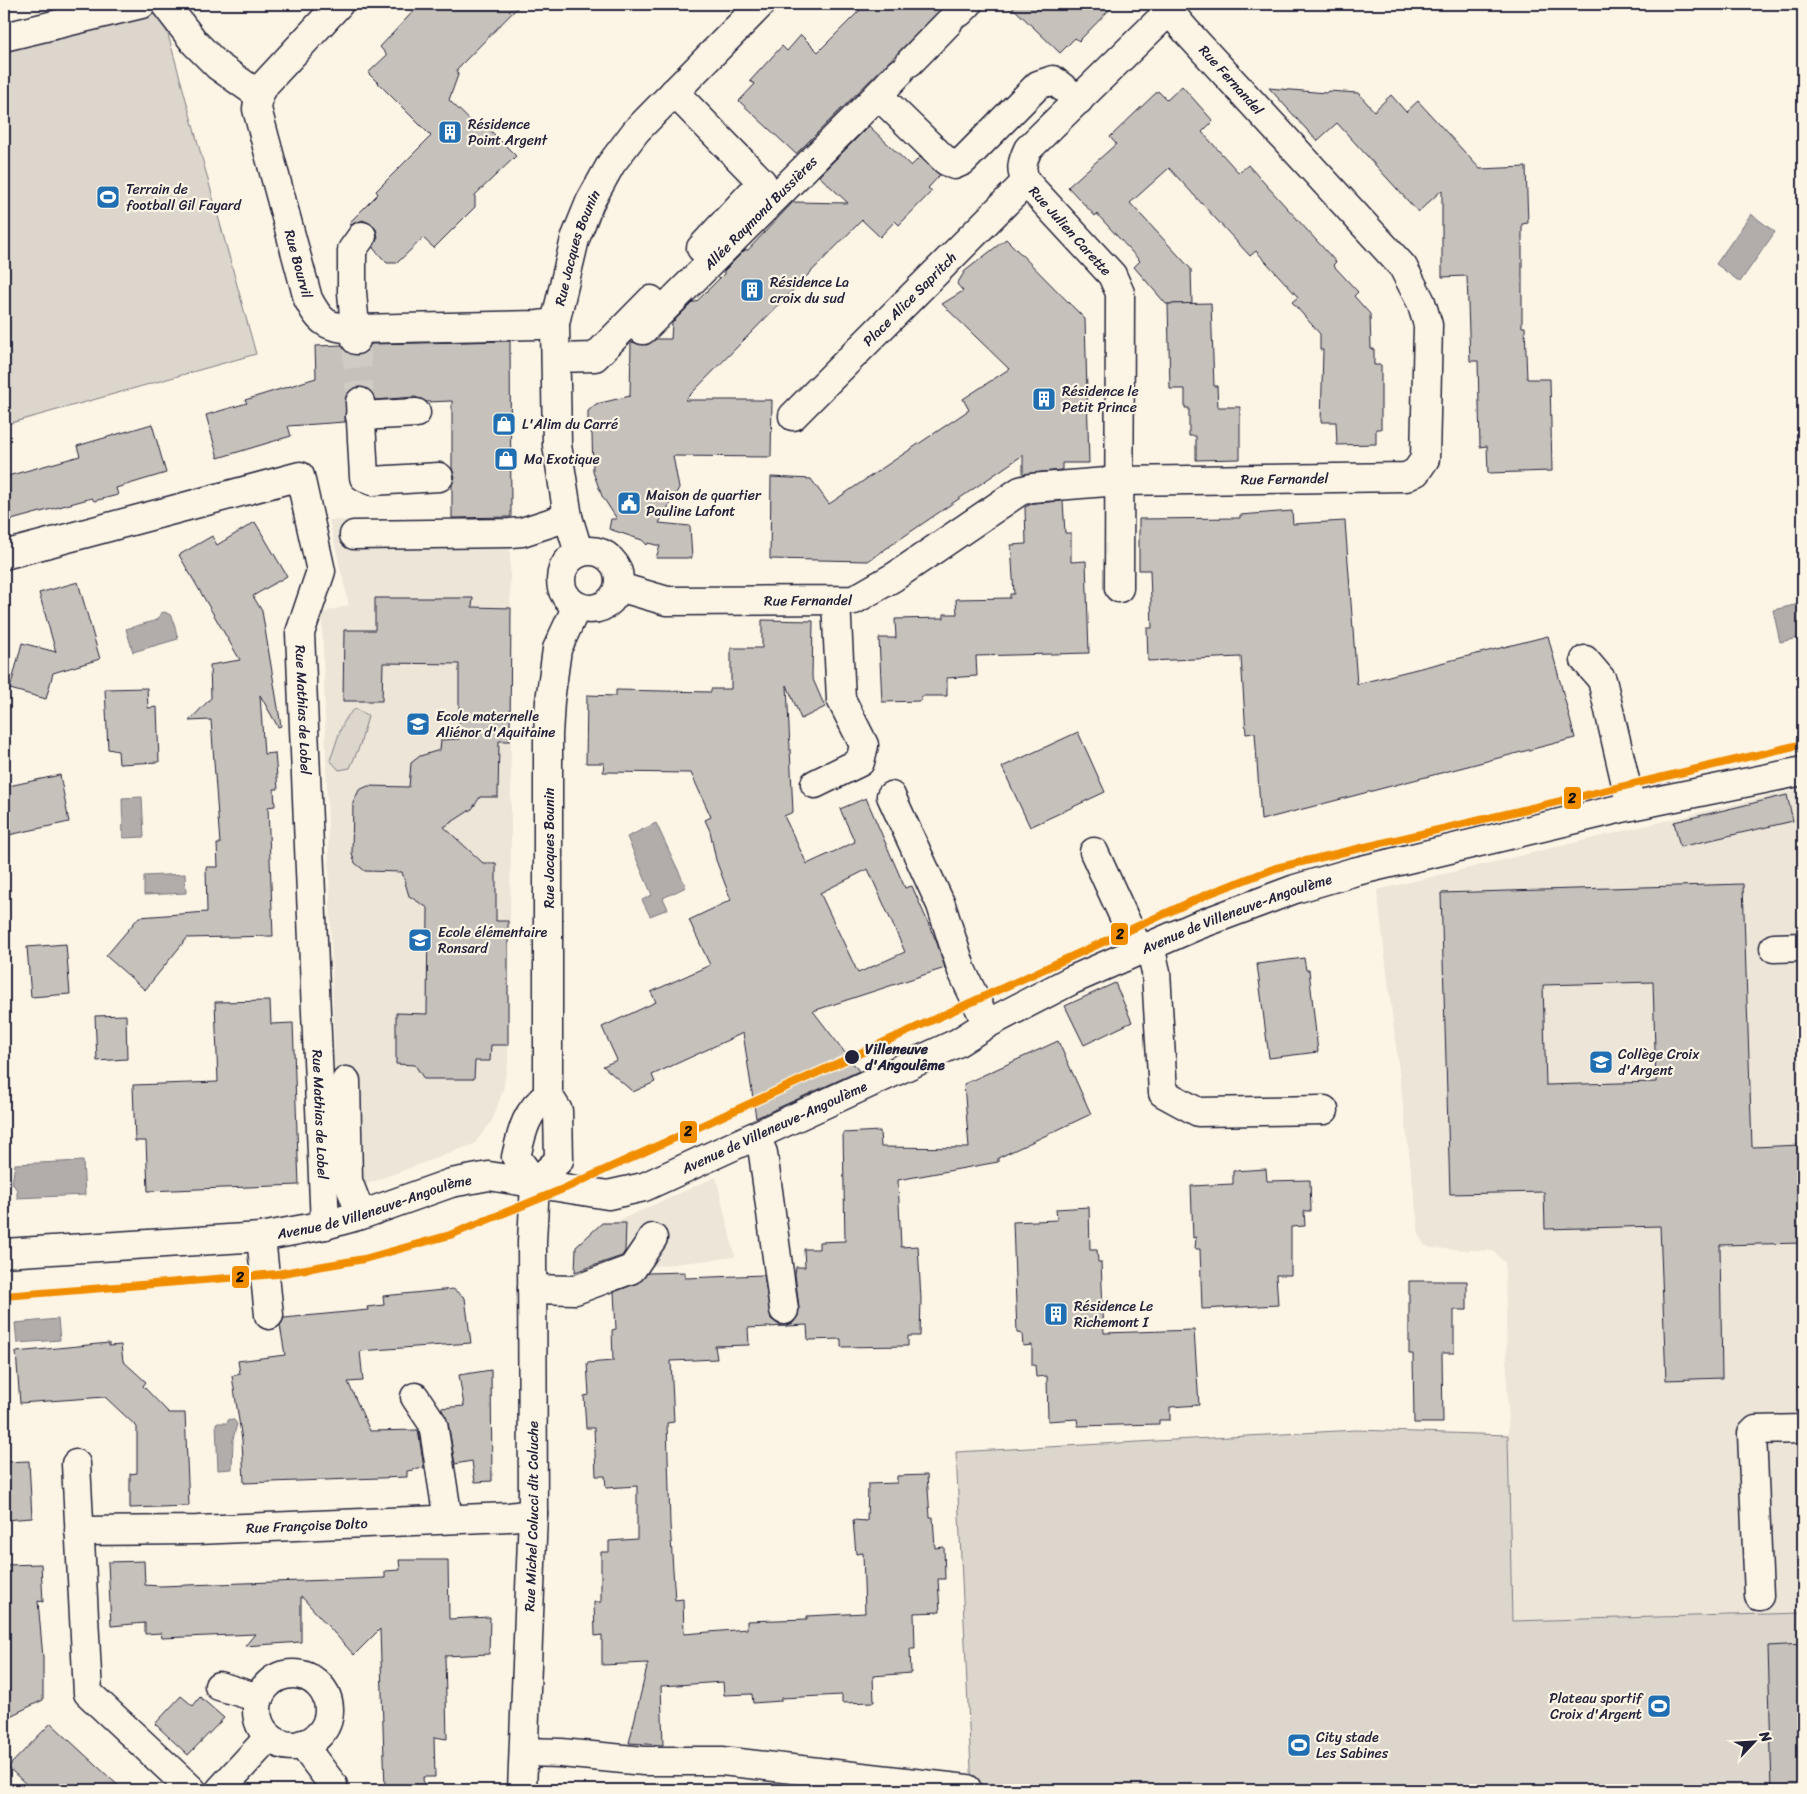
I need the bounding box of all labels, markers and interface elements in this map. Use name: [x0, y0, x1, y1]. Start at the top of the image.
street label: Rue Fernandel: [1192, 39, 1270, 122]
place label: Résidence Point Argent: [468, 112, 549, 153]
building icon: Résidence Point Argent: [437, 119, 463, 145]
street label: Allée Raymond Bussières: [697, 149, 824, 276]
place label: Terrain de football Gil Fayard: [126, 177, 243, 218]
street label: Rue Julien Carette: [1022, 180, 1118, 282]
sports icon: Terrain de football Gil Fayard: [95, 184, 121, 210]
street label: Rue Jacques Bounin: [547, 185, 607, 308]
street label: Rue Bourvil: [277, 227, 320, 302]
street label: Place Alice Sapritch: [856, 246, 963, 352]
place label: Résidence La croix du sud: [770, 270, 849, 311]
building icon: Résidence La croix du sud: [739, 277, 765, 303]
place label: Résidence le Petit Prince: [1062, 379, 1139, 420]
building icon: Résidence le Petit Prince: [1031, 386, 1057, 412]
shop icon: L'Alim du Carré: [491, 411, 517, 437]
place label: L'Alim du Carré: [522, 412, 618, 437]
shop icon: Ma Exotique: [493, 446, 519, 472]
place label: Ma Exotique: [524, 447, 600, 472]
street label: Rue Fernandel: [1241, 466, 1330, 492]
place label: Maison de quartier Pauline Lafont: [646, 483, 762, 524]
public building icon: Maison de quartier Pauline Lafont: [616, 490, 642, 516]
street label: Rue Fernandel: [764, 588, 853, 613]
street label: Rue Mathias de Lobel: [288, 644, 319, 776]
place label: Ecole maternelle Aliénor d'Aquitaine: [435, 704, 556, 745]
school or university icon: Ecole maternelle Aliénor d'Aquitaine: [405, 711, 431, 737]
line badge: 2: [1563, 786, 1582, 810]
text: 2: [1567, 786, 1577, 811]
street label: Rue Jacques Bounin: [537, 787, 562, 908]
street label: Avenue de Villeneuve-Angoulème: [1136, 866, 1335, 961]
place label: Ecole élémentaire Ronsard: [438, 920, 547, 961]
line badge: 2: [1110, 922, 1129, 946]
text: 2: [1115, 922, 1125, 947]
school or university icon: Ecole élémentaire Ronsard: [407, 927, 433, 953]
place label: Villeneuve d'Angoulême: [865, 1037, 945, 1078]
place label: Collège Croix d'Argent: [1618, 1042, 1700, 1083]
marker: Villeneuve d'Angoulême: [843, 1048, 861, 1066]
street label: Rue Mathias de Lobel: [305, 1049, 336, 1181]
school or university icon: Collège Croix d'Argent: [1588, 1049, 1614, 1075]
street label: Avenue de Villeneuve-Angoulème: [676, 1073, 872, 1181]
text: 2: [683, 1119, 693, 1144]
line badge: 2: [679, 1120, 698, 1144]
street label: Avenue de Villeneuve-Angoulème: [274, 1167, 474, 1246]
line badge: 2: [231, 1265, 250, 1289]
text: 2: [235, 1265, 245, 1290]
place label: Résidence Le Richemont I: [1074, 1294, 1153, 1335]
building icon: Résidence Le Richemont I: [1043, 1301, 1069, 1327]
street label: Rue Michel Colucci dit Coluche: [517, 1421, 546, 1612]
street label: Rue Françoise Dolto: [246, 1510, 368, 1540]
place label: Plateau sportif Croix d'Argent: [1549, 1686, 1644, 1727]
sports icon: Plateau sportif Croix d'Argent: [1646, 1693, 1672, 1719]
north arrow: [1730, 1716, 1780, 1766]
place label: City stade Les Sabines: [1316, 1725, 1389, 1766]
text: N: [1752, 1726, 1779, 1747]
sports icon: City stade Les Sabines: [1286, 1732, 1312, 1758]

